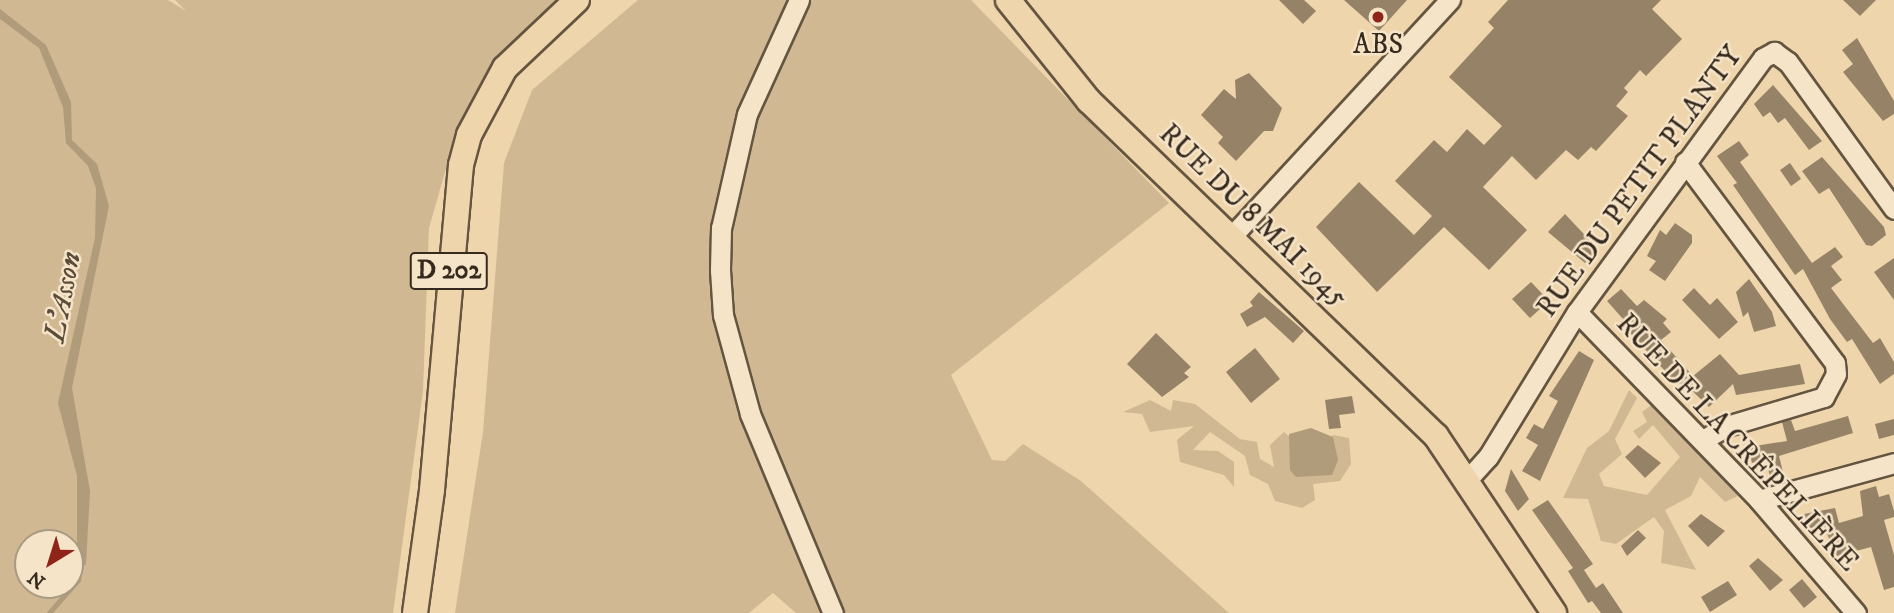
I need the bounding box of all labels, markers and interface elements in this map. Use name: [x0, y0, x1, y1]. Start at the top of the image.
marker: ABS: [1370, 9, 1386, 25]
place label: ABS: [1353, 28, 1403, 62]
street label: RUE DU PETIT PLANTY: [1530, 40, 1750, 324]
street label: RUE DU 8 MAI 1945: [1152, 117, 1354, 315]
road number: D 202: [409, 248, 489, 294]
water label: L'Asson: [38, 249, 90, 345]
street label: RUE DE LA CRÊPELIÈRE: [1609, 307, 1865, 579]
north arrow: [14, 529, 84, 599]
text: N: [24, 566, 50, 593]

